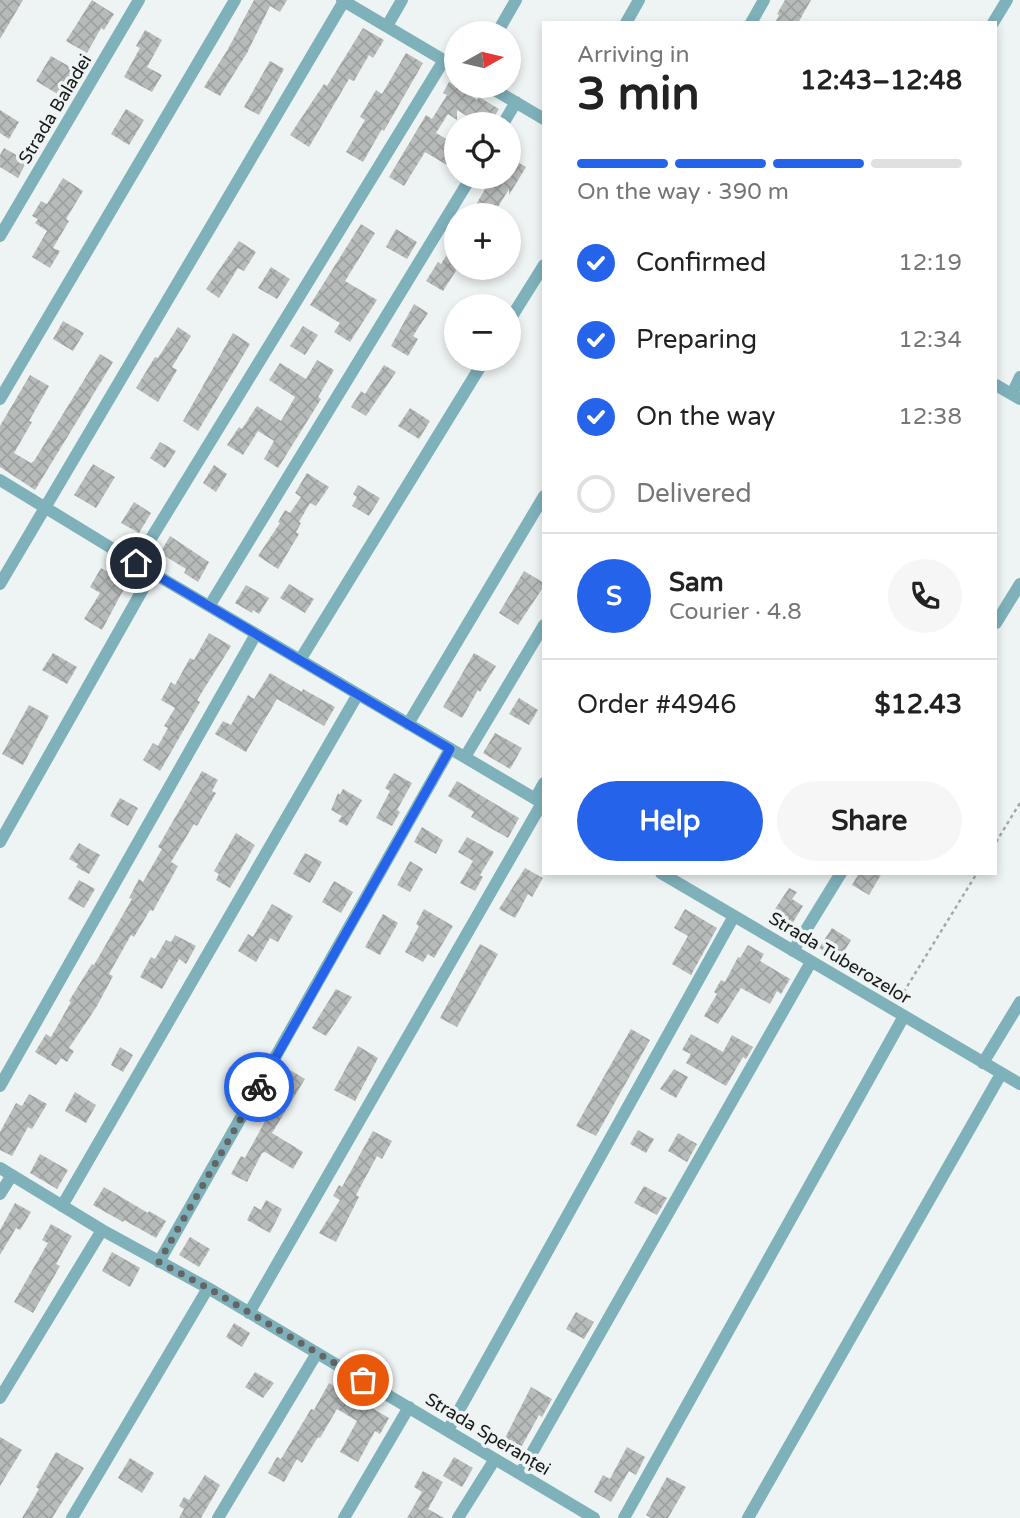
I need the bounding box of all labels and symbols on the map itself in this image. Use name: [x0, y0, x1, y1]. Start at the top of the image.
north arrow: [444, 21, 522, 98]
street label: Strada Baladei: [14, 50, 96, 168]
pin: [106, 533, 166, 593]
street label: Strada Tuberozelor: [765, 907, 915, 1009]
courier: [224, 1052, 294, 1122]
pin: [333, 1350, 393, 1410]
street label: Strada Speranței: [421, 1388, 555, 1480]

